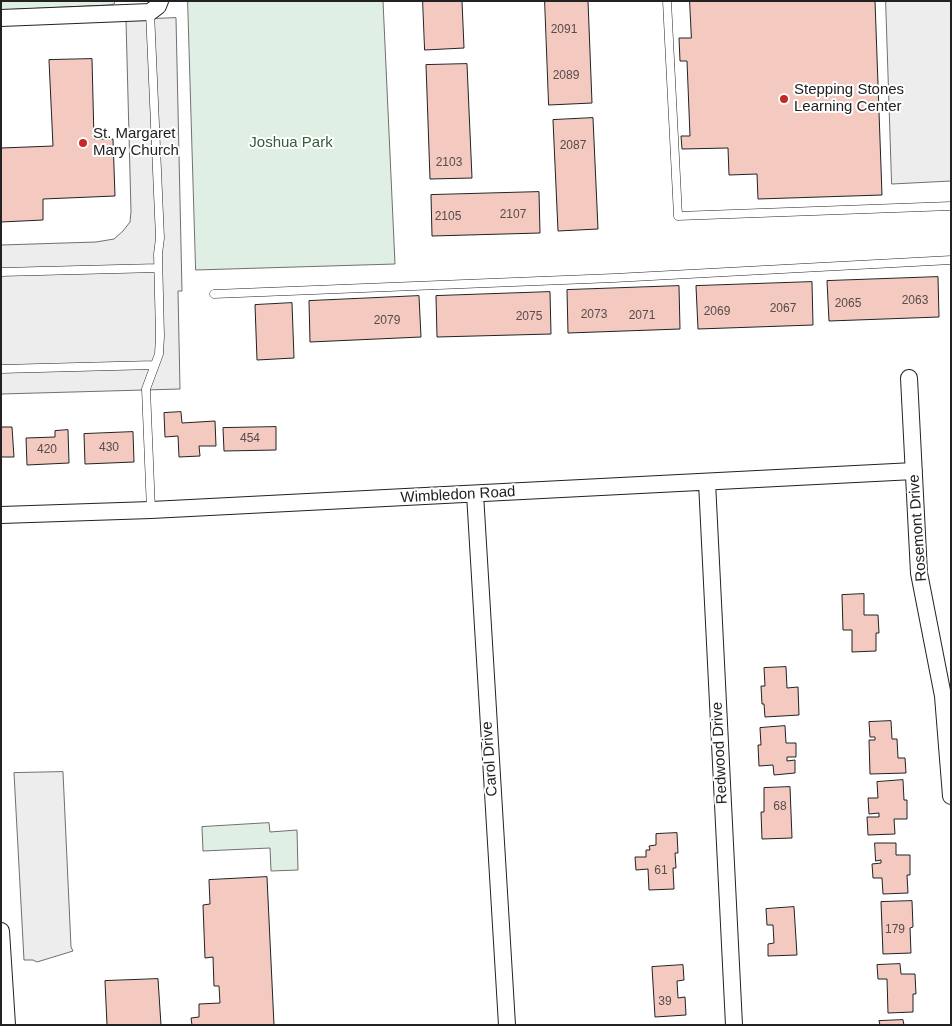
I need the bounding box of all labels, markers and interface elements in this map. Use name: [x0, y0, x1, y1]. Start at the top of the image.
house number: 2091: [551, 23, 577, 37]
house number: 2089: [553, 69, 579, 83]
place label: Stepping Stones Learning Center: [794, 81, 904, 116]
marker: Stepping Stones Learning Center: [778, 93, 790, 105]
place label: St. Margaret Mary Church: [93, 125, 179, 160]
park label: Joshua Park: [249, 134, 333, 152]
marker: St. Margaret Mary Church: [77, 137, 89, 149]
house number: 2087: [560, 139, 586, 153]
house number: 2103: [436, 156, 462, 170]
house number: 2107: [500, 208, 526, 222]
house number: 2105: [435, 210, 461, 224]
house number: 2063: [902, 294, 928, 308]
house number: 2065: [835, 297, 861, 311]
house number: 2067: [770, 302, 796, 316]
house number: 2069: [704, 305, 730, 319]
house number: 2073: [581, 308, 607, 322]
house number: 2071: [629, 309, 655, 323]
house number: 2075: [516, 310, 542, 324]
house number: 2079: [374, 314, 400, 328]
house number: 454: [240, 432, 260, 446]
house number: 430: [99, 441, 119, 455]
house number: 420: [37, 443, 57, 457]
street label: Rosemont Drive: [905, 474, 931, 582]
street label: Wimbledon Road: [400, 483, 516, 507]
street label: Redwood Drive: [708, 701, 732, 805]
street label: Carol Drive: [478, 721, 502, 797]
house number: 68: [773, 800, 787, 814]
house number: 61: [654, 864, 668, 878]
house number: 179: [885, 923, 905, 937]
house number: 39: [658, 995, 672, 1009]

